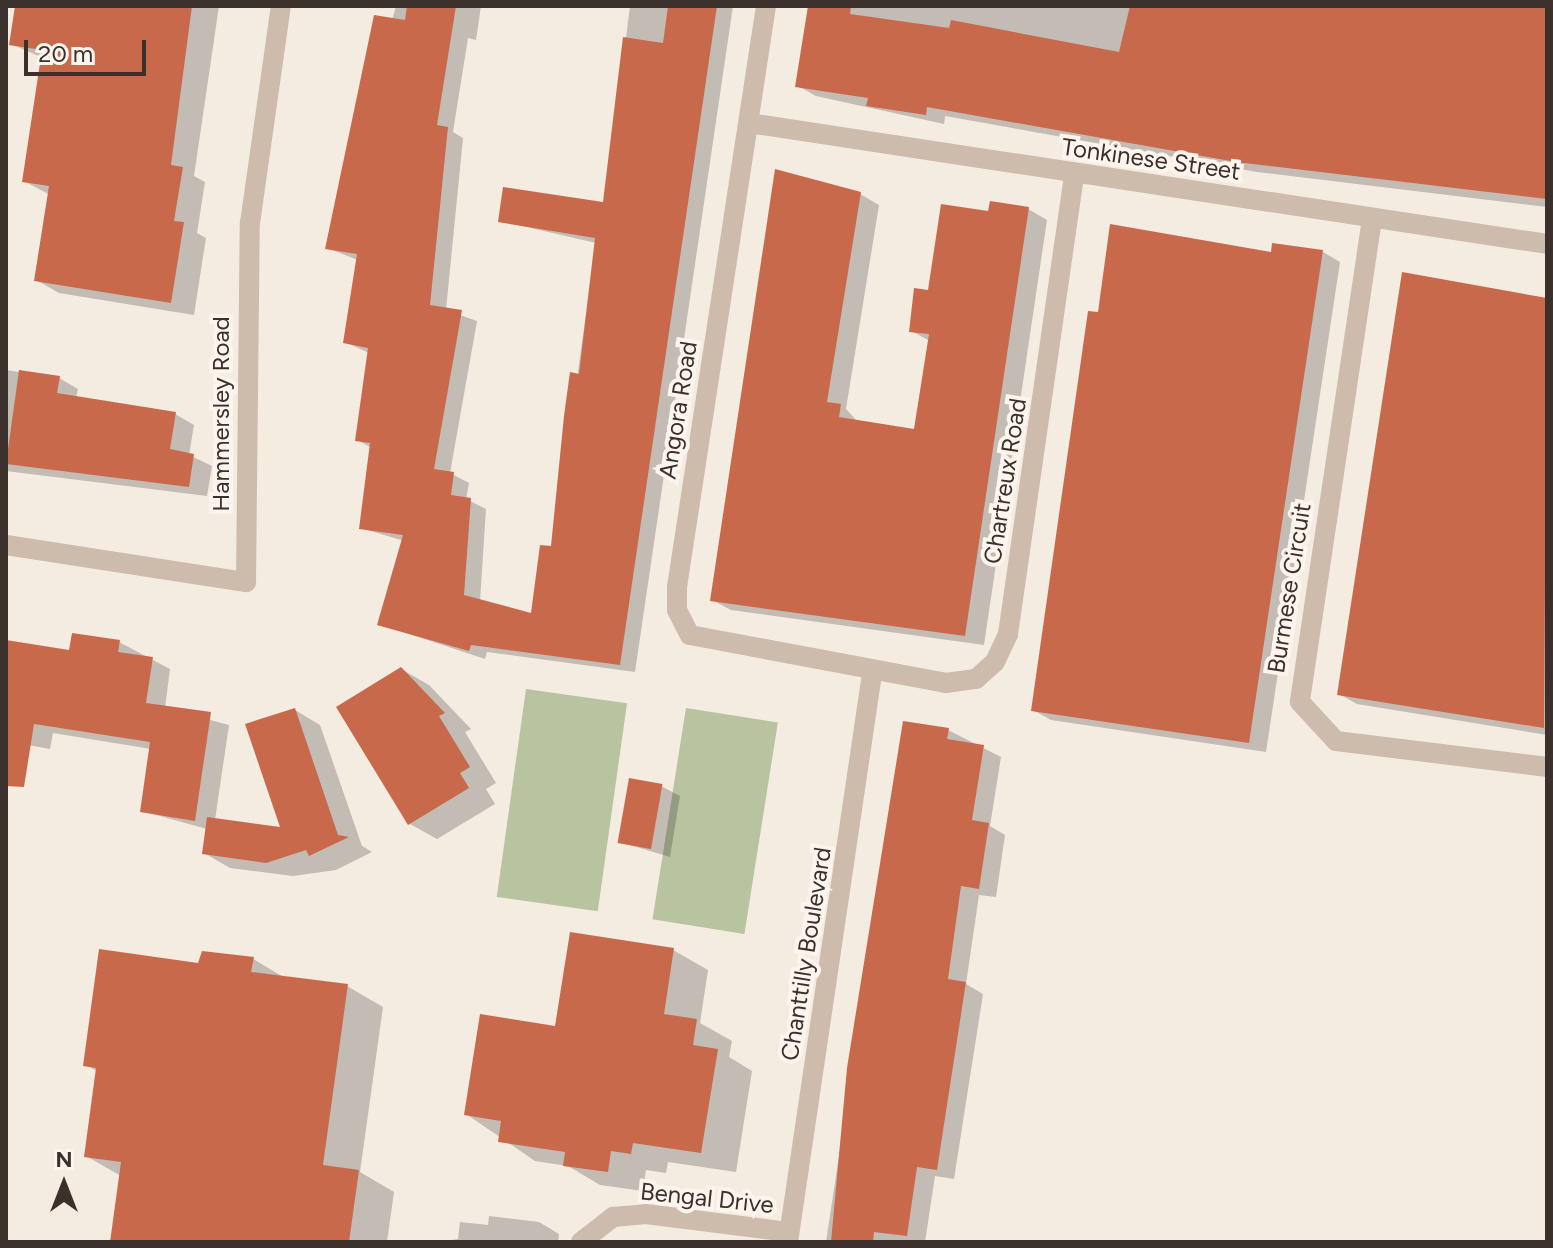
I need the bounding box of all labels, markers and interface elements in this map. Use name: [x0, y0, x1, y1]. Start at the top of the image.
scale bar: [28, 24, 150, 74]
text: 20 m: [38, 39, 93, 68]
street label: Tonkinese Street: [1060, 132, 1242, 186]
street label: Hammersley Road: [207, 316, 235, 512]
street label: Angora Road: [653, 339, 703, 481]
street label: Chartreux Road: [978, 396, 1032, 566]
street label: Burmese Circuit: [1261, 501, 1317, 675]
street label: Chanttilly Boulevard: [775, 845, 837, 1063]
north arrow: [24, 1144, 104, 1224]
text: N: [55, 1146, 73, 1173]
street label: Bengal Drive: [639, 1177, 775, 1219]

